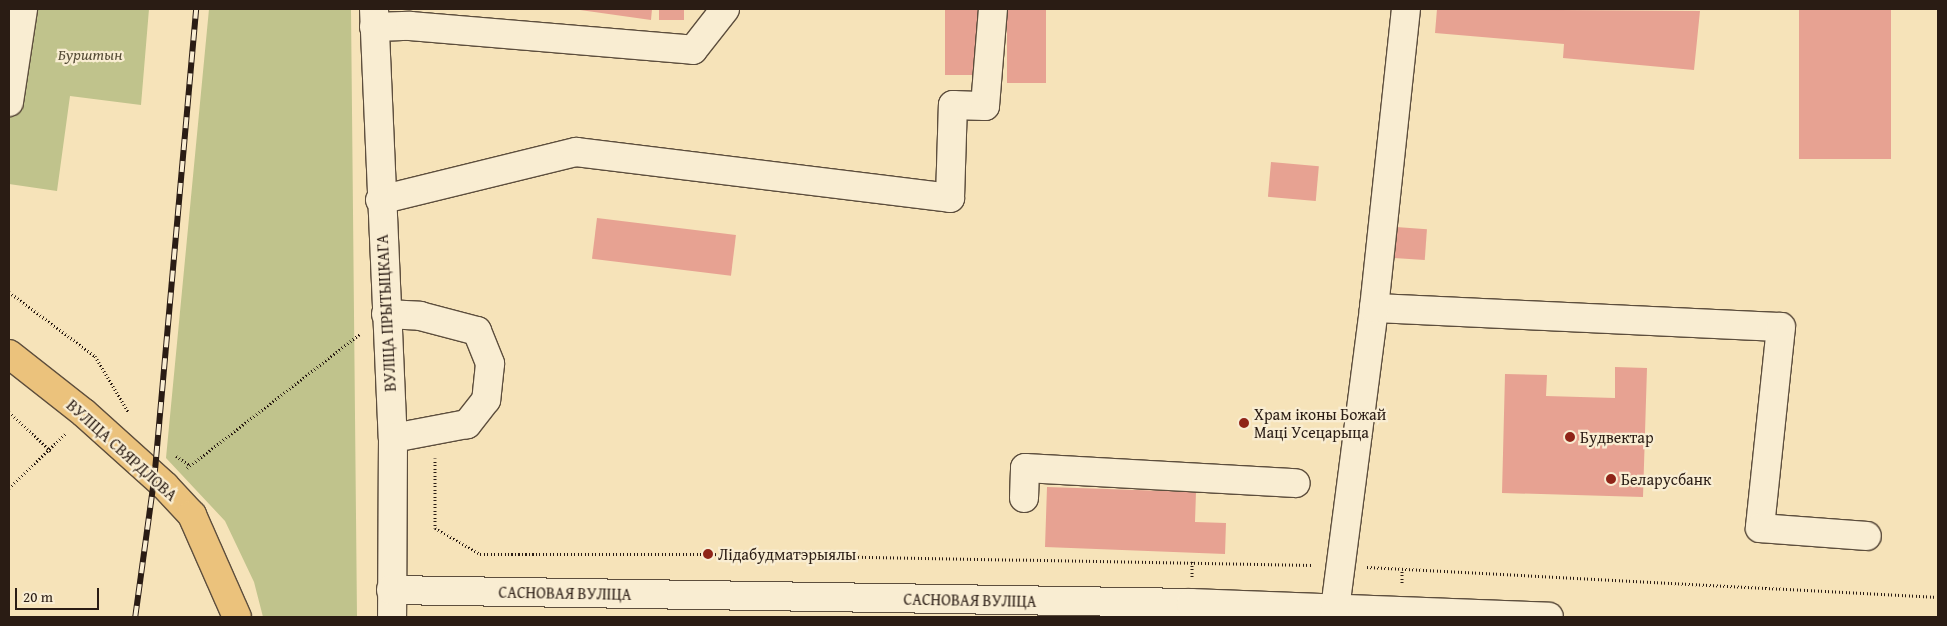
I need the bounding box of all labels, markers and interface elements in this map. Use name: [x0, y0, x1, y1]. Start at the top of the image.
park label: Бурштын: [58, 44, 122, 64]
street label: ВУЛІЦА ПРЫТЫЦКАГА: [372, 234, 400, 392]
street label: ВУЛІЦА СВЯРДЛОВА: [63, 395, 181, 505]
place label: Храм іконы Божай Маці Усецарыца: [1254, 404, 1386, 442]
marker: Храм іконы Божай Маці Усецарыца: [1238, 417, 1250, 429]
place label: Будвектар: [1580, 427, 1654, 447]
marker: Будвектар: [1564, 431, 1576, 443]
place label: Беларусбанк: [1621, 469, 1711, 489]
marker: Беларусбанк: [1605, 473, 1617, 485]
place label: Лідабудматэрыялы: [718, 544, 856, 564]
marker: Лідабудматэрыялы: [702, 548, 714, 560]
scale bar: [18, 578, 101, 610]
street label: САСНОВАЯ ВУЛІЦА: [498, 582, 632, 604]
text: 20 m: [23, 586, 53, 607]
street label: САСНОВАЯ ВУЛІЦА: [903, 589, 1037, 611]

